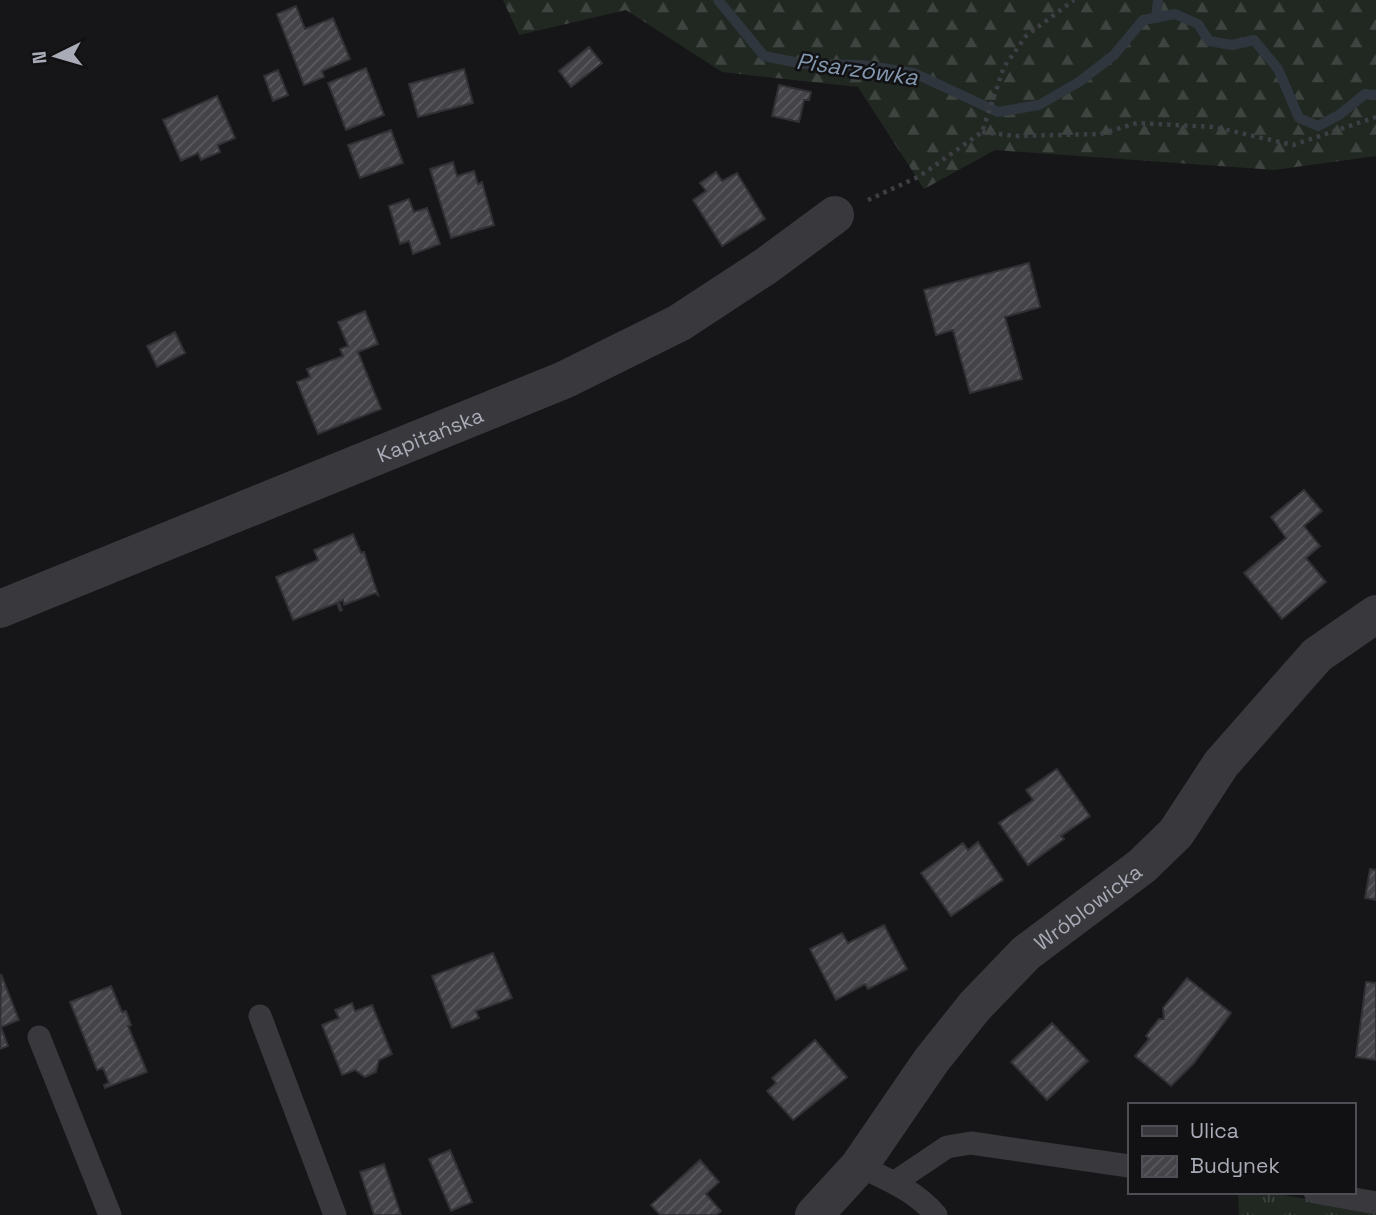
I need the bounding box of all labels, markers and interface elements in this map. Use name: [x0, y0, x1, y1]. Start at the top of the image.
north arrow: [21, 21, 91, 91]
water label: Pisarzówka: [794, 46, 921, 92]
text: N: [27, 50, 53, 65]
street label: Kapitańska: [373, 401, 487, 468]
street label: Wróblowicka: [1028, 857, 1147, 956]
legend: [1128, 1103, 1355, 1194]
text: Ulica: [1190, 1117, 1239, 1144]
text: Budynek: [1190, 1152, 1280, 1179]

